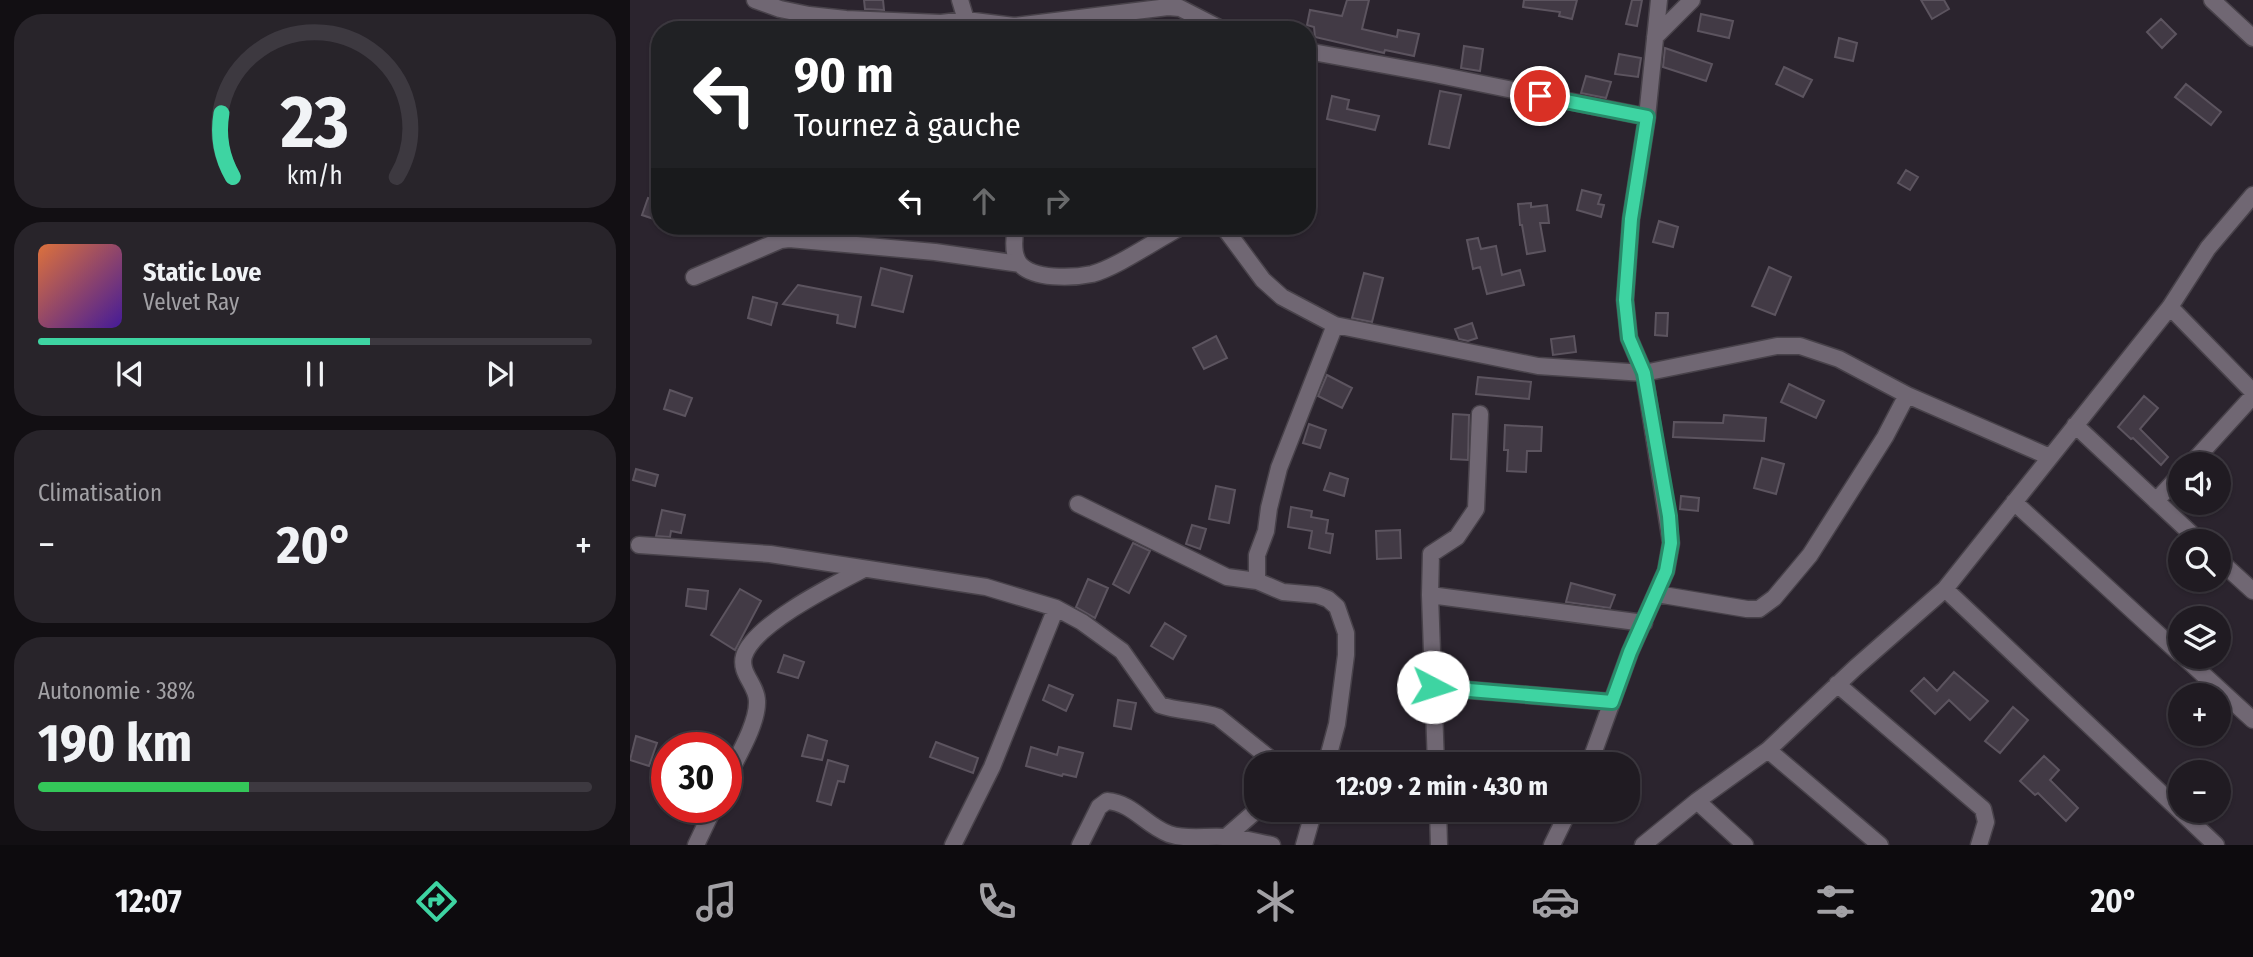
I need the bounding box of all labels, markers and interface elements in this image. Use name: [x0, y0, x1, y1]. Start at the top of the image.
text: 90 m: [794, 46, 894, 105]
icon: left: [679, 49, 770, 140]
pin: [1510, 66, 1570, 126]
icon: arrive: [1521, 77, 1559, 115]
text: 23: [280, 79, 349, 166]
text: Tournez à gauche: [794, 106, 1021, 144]
text: km/h: [287, 161, 343, 191]
icon: left: [892, 182, 930, 220]
icon: ahead: [965, 182, 1003, 220]
icon: right: [1038, 182, 1076, 220]
text: Static Love: [143, 257, 261, 288]
text: Velvet Ray: [143, 288, 239, 316]
icon: previous: [111, 355, 149, 393]
icon: pause: [296, 355, 334, 393]
icon: next: [481, 355, 519, 393]
map controls: [2168, 452, 2231, 823]
button: sound: [2168, 452, 2231, 515]
text: Climatisation: [38, 479, 162, 507]
text: 20°: [277, 514, 353, 577]
text: −: [38, 522, 55, 568]
text: +: [575, 522, 592, 568]
button: search: [2168, 529, 2231, 592]
button: layers: [2168, 606, 2231, 669]
position arrow: [1396, 650, 1470, 724]
text: Autonomie · 38%: [38, 677, 195, 705]
button: +: [2168, 683, 2231, 746]
text: 190 km: [38, 712, 192, 775]
speed limit sign: 30: [651, 732, 742, 823]
button: −: [2168, 760, 2231, 823]
text: 12:09 · 2 min · 430 m: [1336, 771, 1548, 802]
icon: directions: [412, 877, 461, 926]
icon: music: [692, 877, 741, 926]
icon: phone: [972, 877, 1021, 926]
icon: climate: [1251, 877, 1300, 926]
icon: car: [1531, 877, 1580, 926]
icon: filters: [1811, 877, 1860, 926]
text: 12:07: [115, 882, 182, 920]
text: 20°: [2090, 882, 2138, 920]

